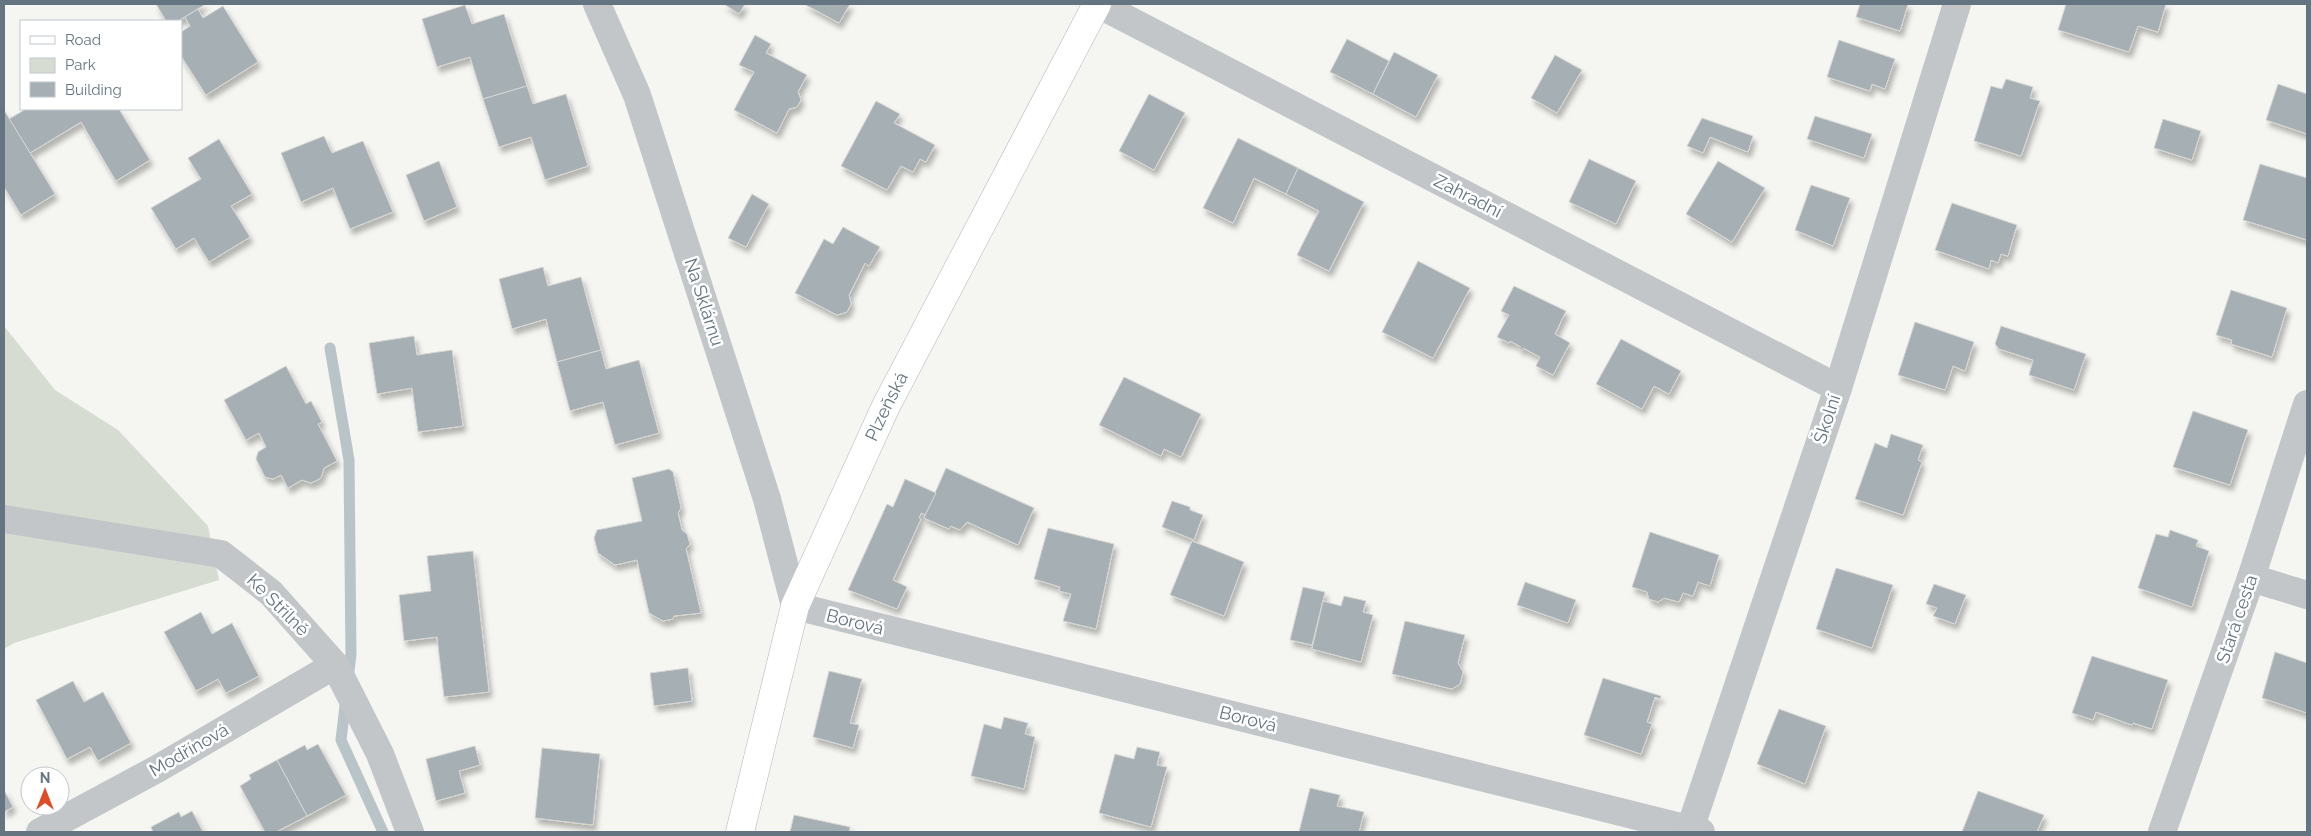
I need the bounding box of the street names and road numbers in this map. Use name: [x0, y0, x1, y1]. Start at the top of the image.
street label: Zahradní: [1431, 170, 1506, 222]
street label: Na Sklárnu: [680, 255, 729, 348]
street label: Plzeňská: [861, 368, 912, 444]
street label: Školní: [1808, 391, 1844, 446]
street label: Ke Střílně: [243, 569, 314, 640]
street label: Stará cesta: [2212, 572, 2261, 666]
street label: Borová: [824, 604, 886, 639]
street label: Borová: [1217, 701, 1279, 736]
street label: Modřínová: [145, 719, 232, 781]

